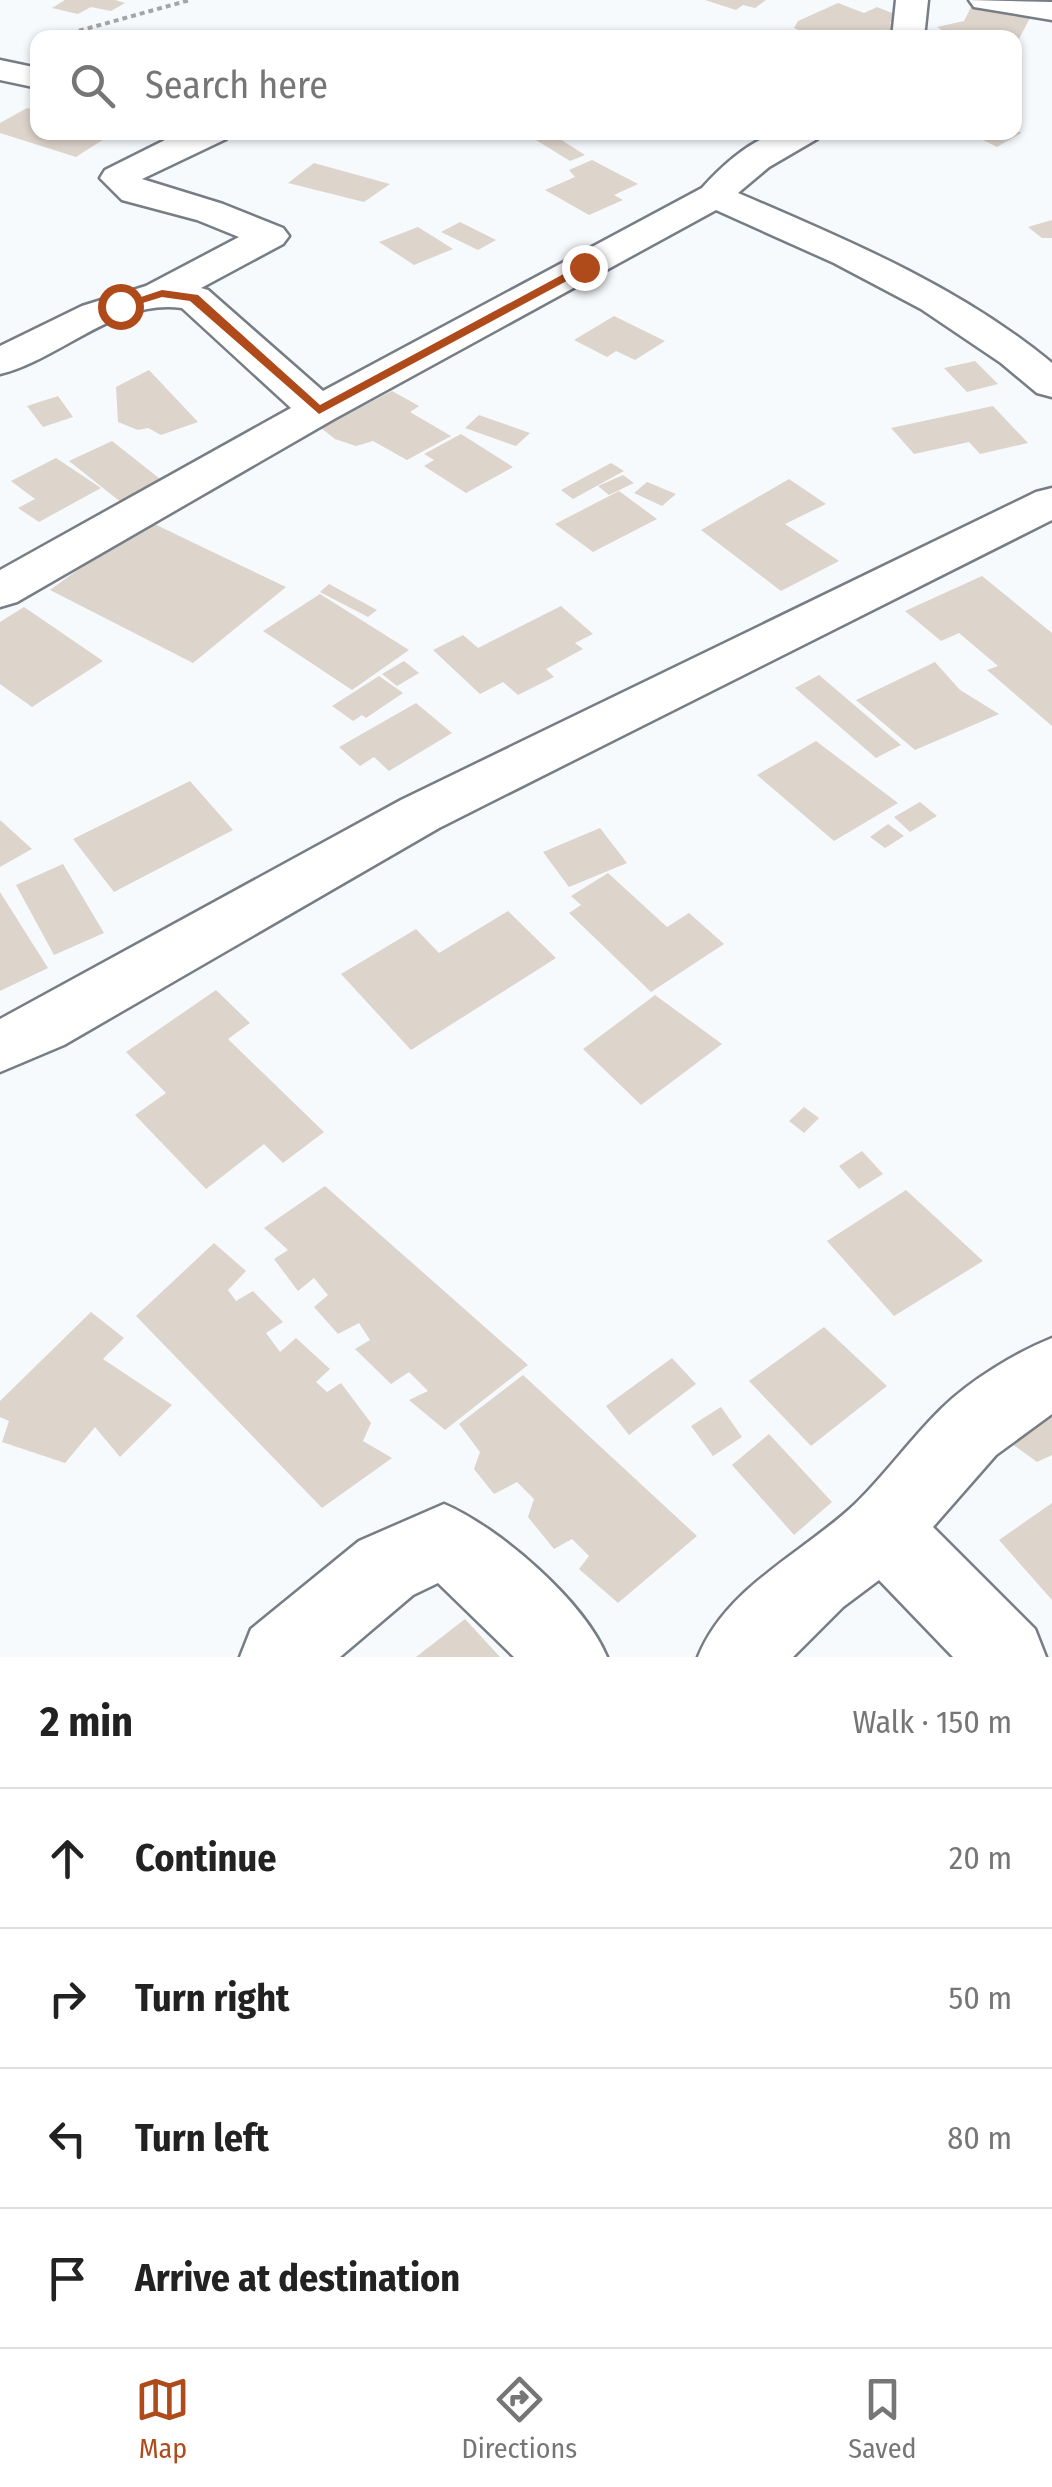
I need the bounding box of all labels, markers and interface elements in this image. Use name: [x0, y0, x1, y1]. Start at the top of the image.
search box: [30, 30, 1022, 140]
icon: search: [65, 58, 120, 113]
text: Search here: [145, 62, 328, 108]
route end: [562, 245, 608, 291]
route start: [98, 284, 144, 330]
text: 2 min: [40, 1697, 133, 1747]
text: Walk · 150 m: [852, 1703, 1012, 1741]
icon: ahead: [40, 1831, 95, 1886]
text: Continue: [135, 1835, 276, 1881]
text: 20 m: [949, 1839, 1012, 1877]
icon: right: [40, 1971, 95, 2026]
text: Turn right: [135, 1975, 289, 2021]
text: 50 m: [949, 1979, 1012, 2017]
icon: left: [40, 2111, 95, 2166]
text: Turn left: [135, 2115, 269, 2161]
text: 80 m: [947, 2119, 1012, 2157]
icon: arrive: [40, 2251, 95, 2306]
text: Arrive at destination: [135, 2255, 460, 2301]
tab: Map: [135, 2372, 190, 2465]
tab: Directions: [461, 2372, 577, 2465]
tab: Saved: [848, 2372, 917, 2465]

